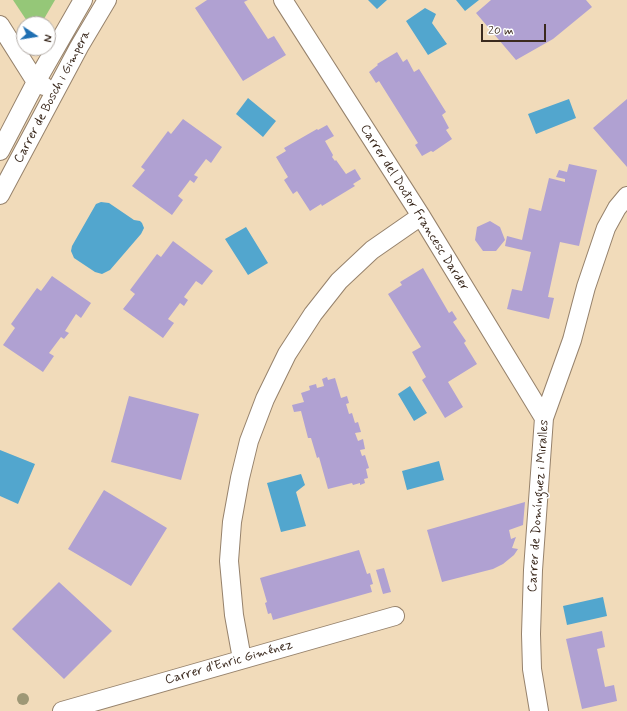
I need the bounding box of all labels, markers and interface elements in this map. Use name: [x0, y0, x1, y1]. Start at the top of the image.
north arrow: [16, 16, 56, 56]
scale bar: [483, 16, 548, 42]
text: 20 m: [488, 23, 514, 39]
street label: Carrer de Bosch i Gimpera: [11, 28, 95, 166]
text: N: [39, 33, 54, 43]
street label: Carrer del Doctor Francesc Darder: [356, 122, 472, 294]
street label: Carrer de Domínguez i Miralles: [525, 419, 553, 593]
street label: Carrer d'Enric Giménez: [163, 637, 295, 689]

